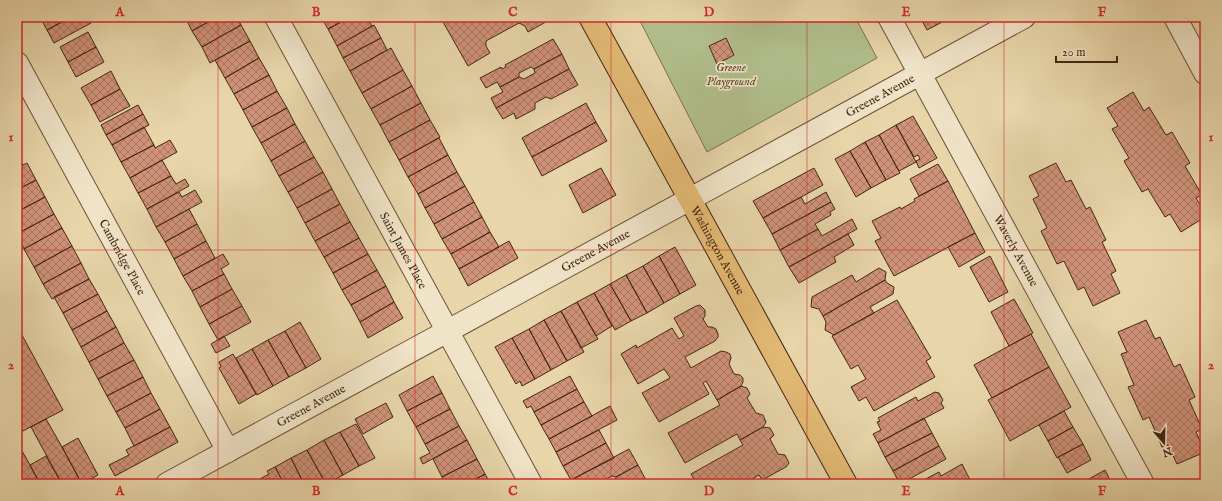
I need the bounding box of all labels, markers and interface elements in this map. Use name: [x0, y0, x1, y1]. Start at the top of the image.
text: A: [115, 4, 126, 21]
text: B: [312, 4, 321, 21]
text: C: [508, 4, 518, 21]
text: D: [704, 4, 715, 21]
text: E: [901, 4, 911, 21]
text: F: [1098, 4, 1107, 21]
scale bar: [1056, 38, 1117, 64]
text: 20 m: [1062, 45, 1085, 60]
park label: Greene Playground: [706, 60, 757, 90]
street label: Greene Avenue: [843, 71, 918, 121]
text: 1: [9, 129, 14, 146]
text: 1: [1209, 129, 1214, 146]
street label: Washington Avenue: [687, 204, 748, 298]
street label: Saint James Place: [376, 210, 430, 292]
street label: Waverly Avenue: [990, 212, 1041, 290]
street label: Cambridge Place: [95, 217, 149, 298]
street label: Greene Avenue: [559, 226, 633, 276]
text: 2: [8, 357, 14, 374]
text: 2: [1208, 357, 1214, 374]
street label: Greene Avenue: [274, 381, 349, 431]
north arrow: [1144, 423, 1184, 463]
text: N: [1160, 443, 1175, 460]
text: A: [115, 483, 126, 500]
text: B: [312, 483, 321, 500]
text: C: [508, 483, 518, 500]
text: D: [704, 483, 715, 500]
text: E: [901, 483, 911, 500]
text: F: [1098, 483, 1107, 500]

